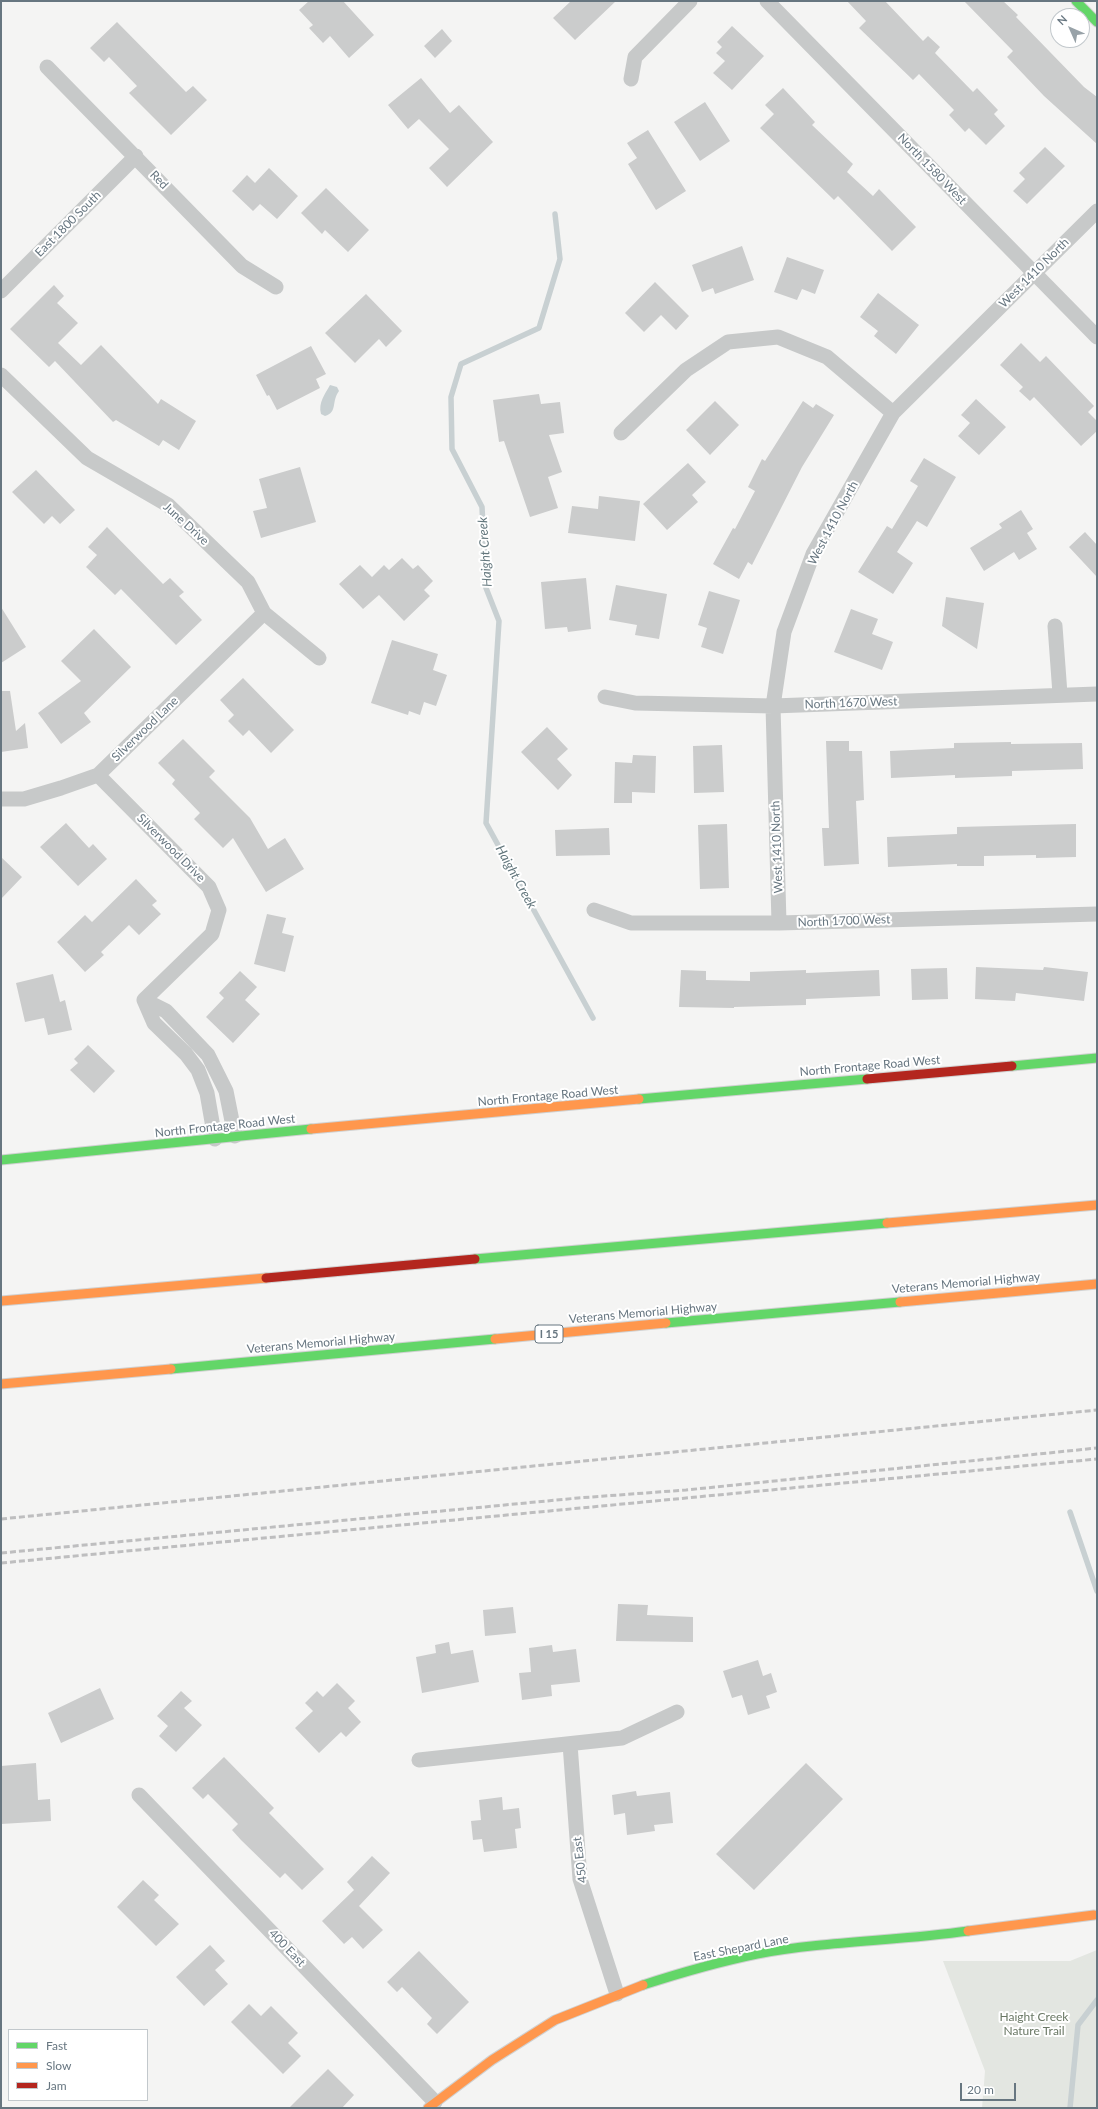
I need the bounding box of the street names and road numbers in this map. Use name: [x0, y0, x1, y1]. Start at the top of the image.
street label: North 1580 West: [895, 131, 969, 207]
street label: Red: [147, 168, 171, 192]
street label: East 1800 South: [32, 188, 104, 260]
street label: West 1410 North: [996, 235, 1072, 311]
street label: West 1410 North: [805, 479, 861, 567]
street label: June Drive: [160, 500, 212, 548]
street label: Silverwood Lane: [109, 694, 181, 764]
street label: North 1670 West: [804, 694, 898, 712]
street label: West 1410 North: [768, 800, 786, 894]
street label: Silverwood Drive: [134, 811, 208, 885]
street label: North 1700 West: [797, 912, 891, 930]
street label: North Frontage Road West: [799, 1053, 941, 1079]
street label: North Frontage Road West: [477, 1083, 619, 1109]
street label: North Frontage Road West: [154, 1111, 296, 1141]
street label: Veterans Memorial Highway: [891, 1269, 1041, 1297]
street label: Veterans Memorial Highway: [568, 1299, 718, 1327]
road number: I 15: [535, 1325, 563, 1343]
street label: Veterans Memorial Highway: [246, 1329, 396, 1357]
street label: 450 East: [570, 1836, 590, 1884]
street label: 400 East: [266, 1926, 308, 1970]
street label: East Shepard Lane: [692, 1932, 790, 1964]

